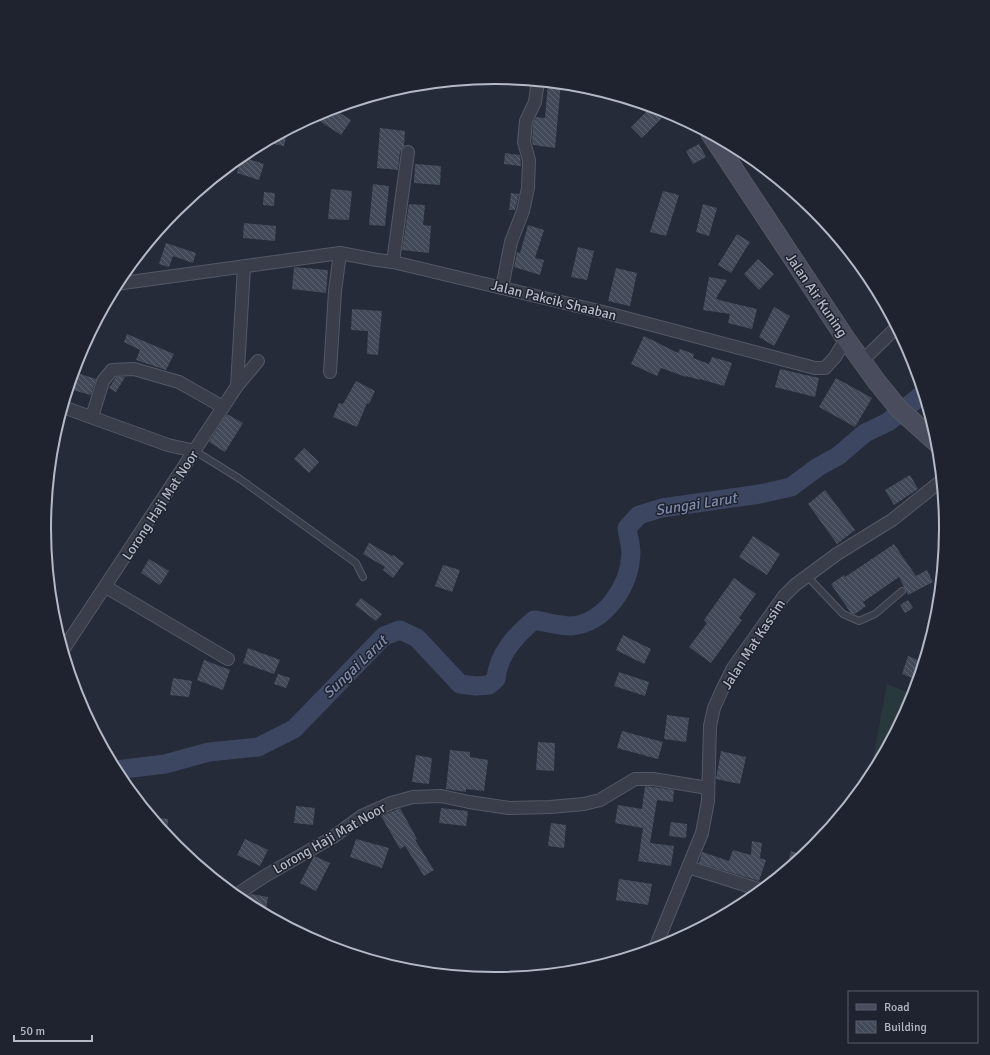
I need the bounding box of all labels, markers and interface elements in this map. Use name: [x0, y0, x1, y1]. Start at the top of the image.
street label: Jalan Air Kuning: [782, 250, 851, 341]
street label: Jalan Pakcik Shaaban: [489, 277, 618, 324]
street label: Lorong Haji Mat Noor: [119, 447, 203, 563]
water label: Sungai Larut: [654, 488, 740, 519]
street label: Jalan Mat Kassim: [718, 596, 789, 692]
water label: Sungai Larut: [319, 631, 392, 702]
street label: Lorong Haji Mat Noor: [270, 799, 389, 878]
legend: [848, 991, 978, 1043]
text: Road: [884, 1000, 910, 1015]
scale bar: [14, 1017, 92, 1043]
text: Building: [884, 1020, 927, 1035]
text: 50 m: [20, 1024, 45, 1039]

